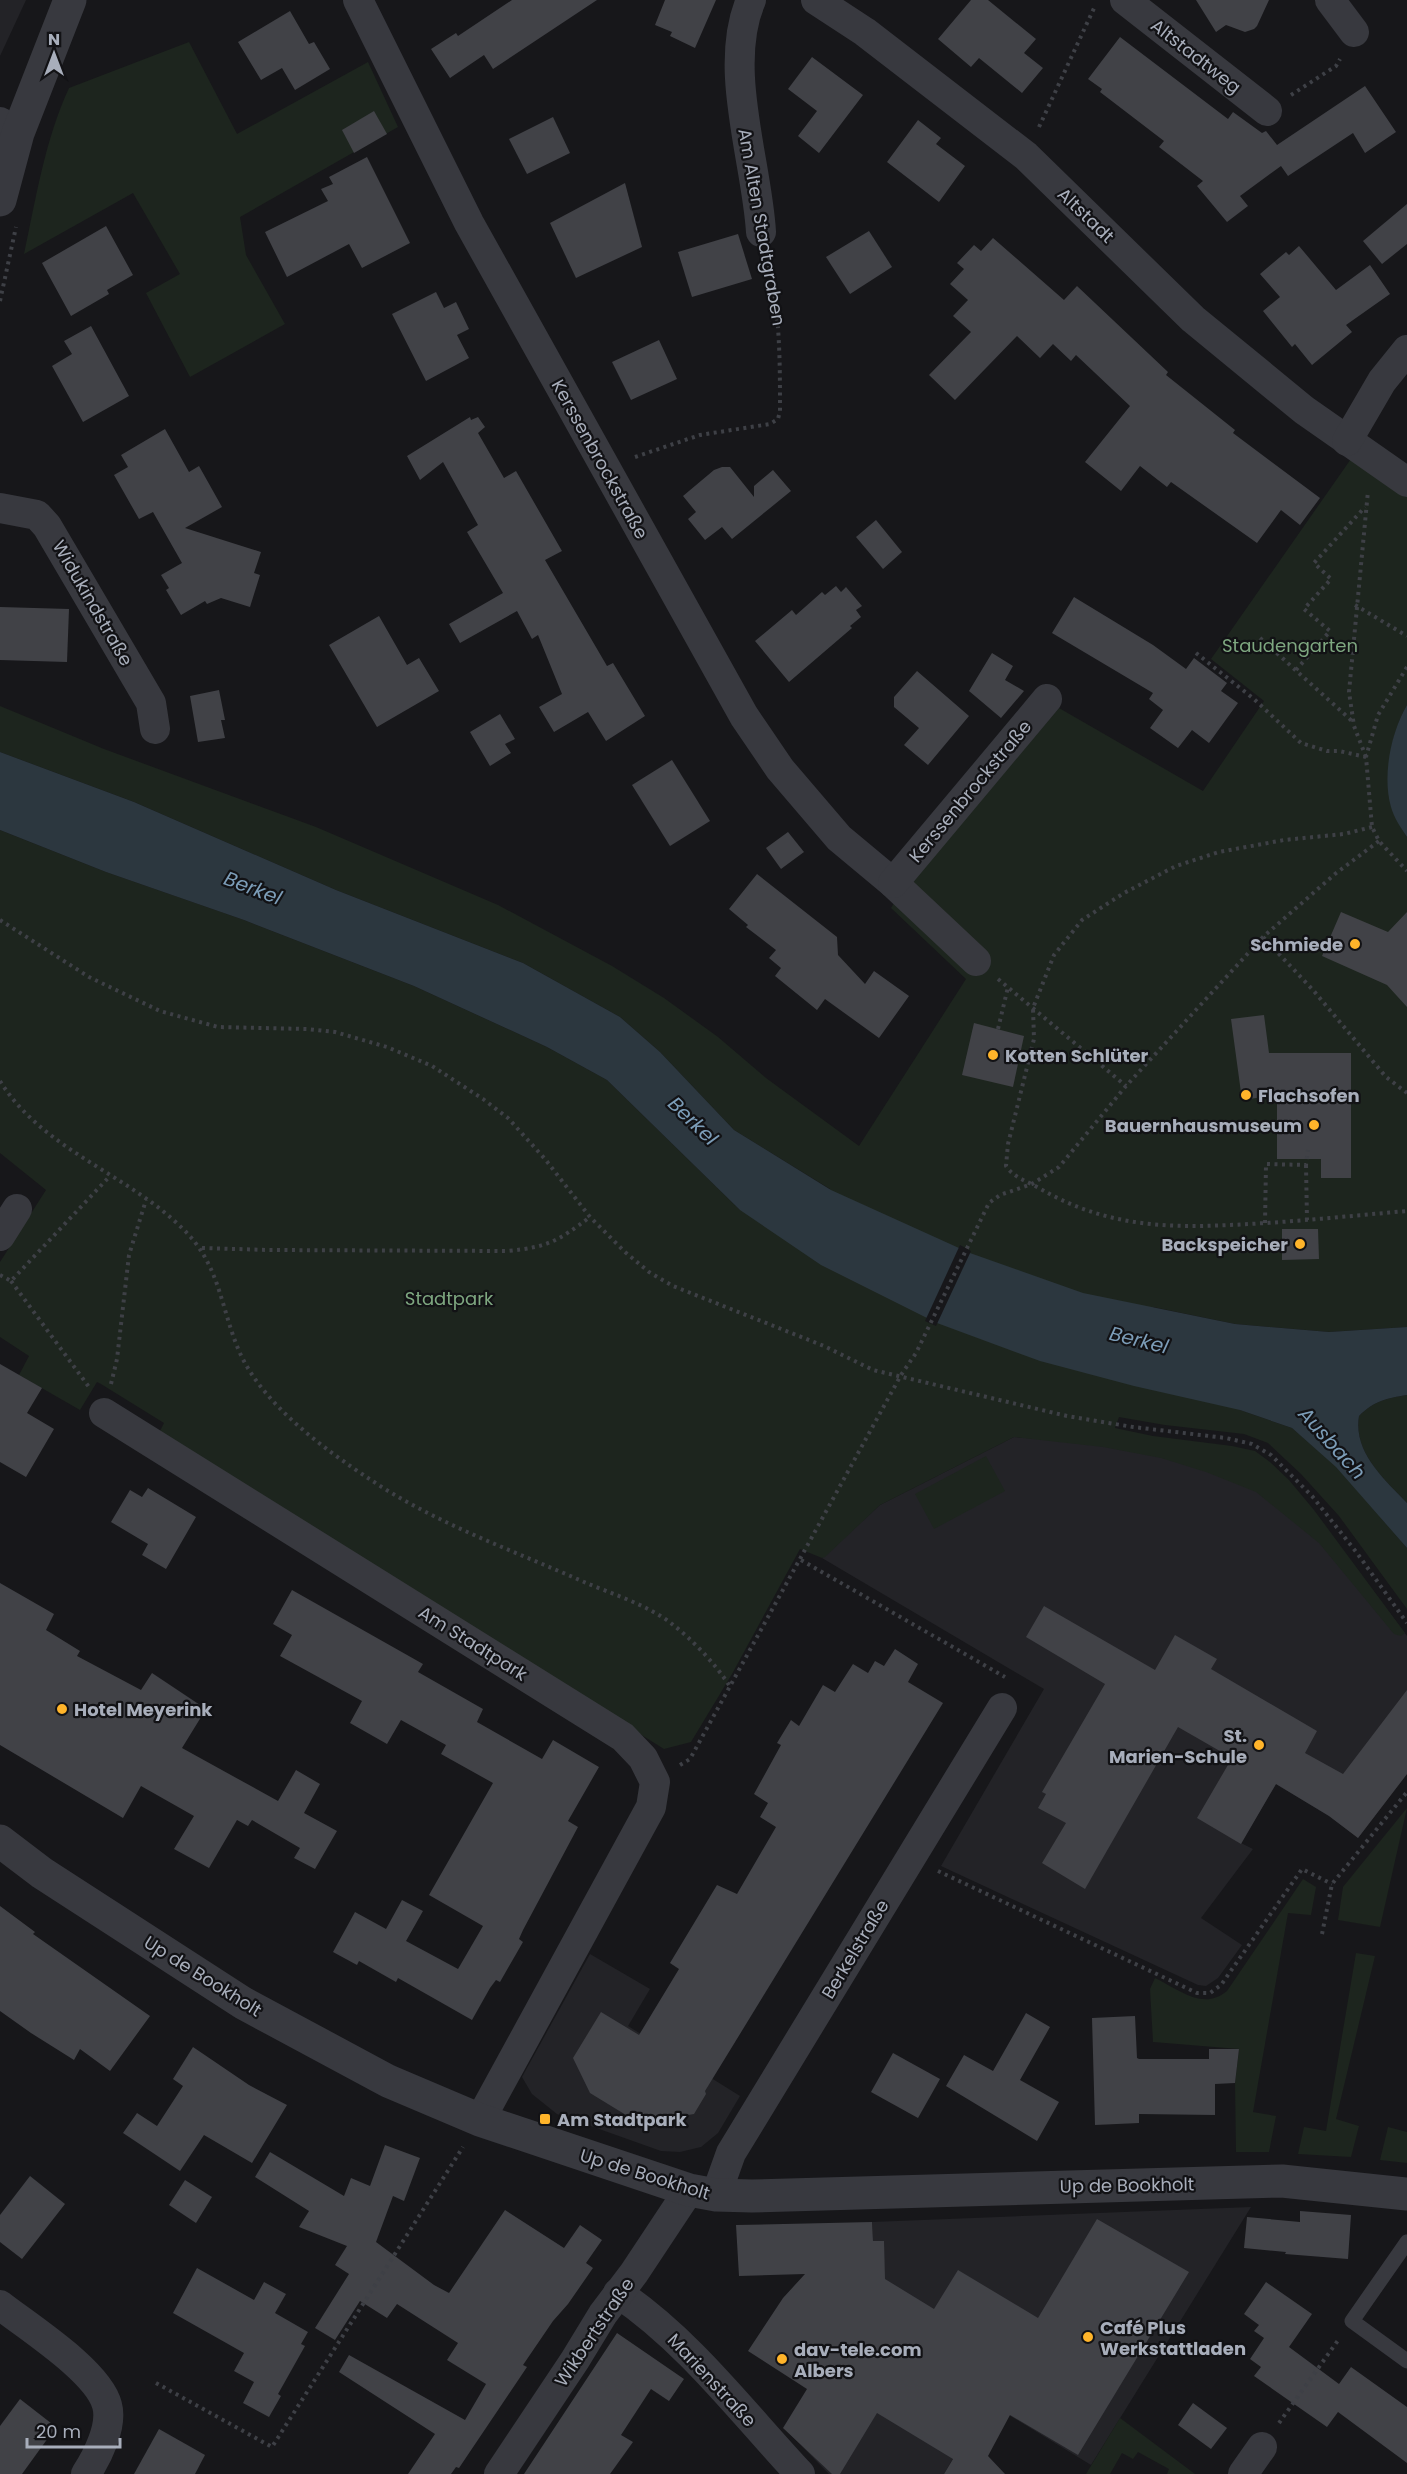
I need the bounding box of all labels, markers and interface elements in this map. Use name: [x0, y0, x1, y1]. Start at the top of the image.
street label: Altstadtweg: [1146, 13, 1246, 99]
north arrow: [24, 24, 84, 84]
text: N: [48, 28, 60, 51]
street label: Am Alten Stadtgraben: [732, 126, 792, 328]
street label: Altstadt: [1052, 182, 1120, 248]
street label: Kerssenbrockstraße: [546, 375, 654, 543]
street label: Widukindstraße: [47, 536, 139, 670]
park label: Staudengarten: [1222, 633, 1358, 658]
street label: Kerssenbrockstraße: [903, 714, 1037, 868]
water label: Berkel: [220, 864, 286, 912]
place label: Schmiede: [1250, 932, 1343, 957]
marker: Schmiede: [1348, 937, 1362, 951]
place label: Kotten Schlüter: [1005, 1043, 1149, 1068]
marker: Kotten Schlüter: [986, 1048, 1000, 1062]
place label: Flachsofen: [1258, 1083, 1360, 1108]
marker: Flachsofen: [1239, 1088, 1253, 1102]
water label: Berkel: [662, 1090, 724, 1152]
place label: Bauernhausmuseum: [1105, 1113, 1302, 1138]
marker: Bauernhausmuseum: [1307, 1118, 1321, 1132]
place label: Backspeicher: [1161, 1232, 1288, 1257]
marker: Backspeicher: [1293, 1237, 1307, 1251]
park label: Stadtpark: [405, 1286, 494, 1311]
water label: Berkel: [1107, 1319, 1171, 1361]
water label: Ausbach: [1291, 1400, 1372, 1485]
street label: Am Stadtpark: [414, 1600, 533, 1687]
place label: Hotel Meyerink: [74, 1697, 213, 1722]
marker: Hotel Meyerink: [55, 1702, 69, 1716]
place label: St. Marien-Schule: [1109, 1723, 1247, 1769]
marker: St. Marien-Schule: [1252, 1738, 1266, 1752]
street label: Berkelstraße: [815, 1895, 895, 2003]
street label: Up de Bookholt: [139, 1930, 267, 2022]
place label: Am Stadtpark: [557, 2107, 687, 2132]
marker: Am Stadtpark: [538, 2112, 552, 2126]
street label: Up de Bookholt: [577, 2142, 713, 2206]
street label: Up de Bookholt: [1059, 2171, 1195, 2199]
street label: Wikbertstraße: [548, 2273, 640, 2391]
place label: Café Plus Werkstattladen: [1100, 2315, 1246, 2361]
street label: Marienstraße: [662, 2328, 762, 2432]
marker: Café Plus Werkstattladen: [1081, 2330, 1095, 2344]
place label: dav-tele.com Albers: [794, 2337, 921, 2383]
marker: dav-tele.com Albers: [775, 2352, 789, 2366]
scale bar: [27, 2411, 120, 2449]
text: 20 m: [36, 2419, 81, 2444]

